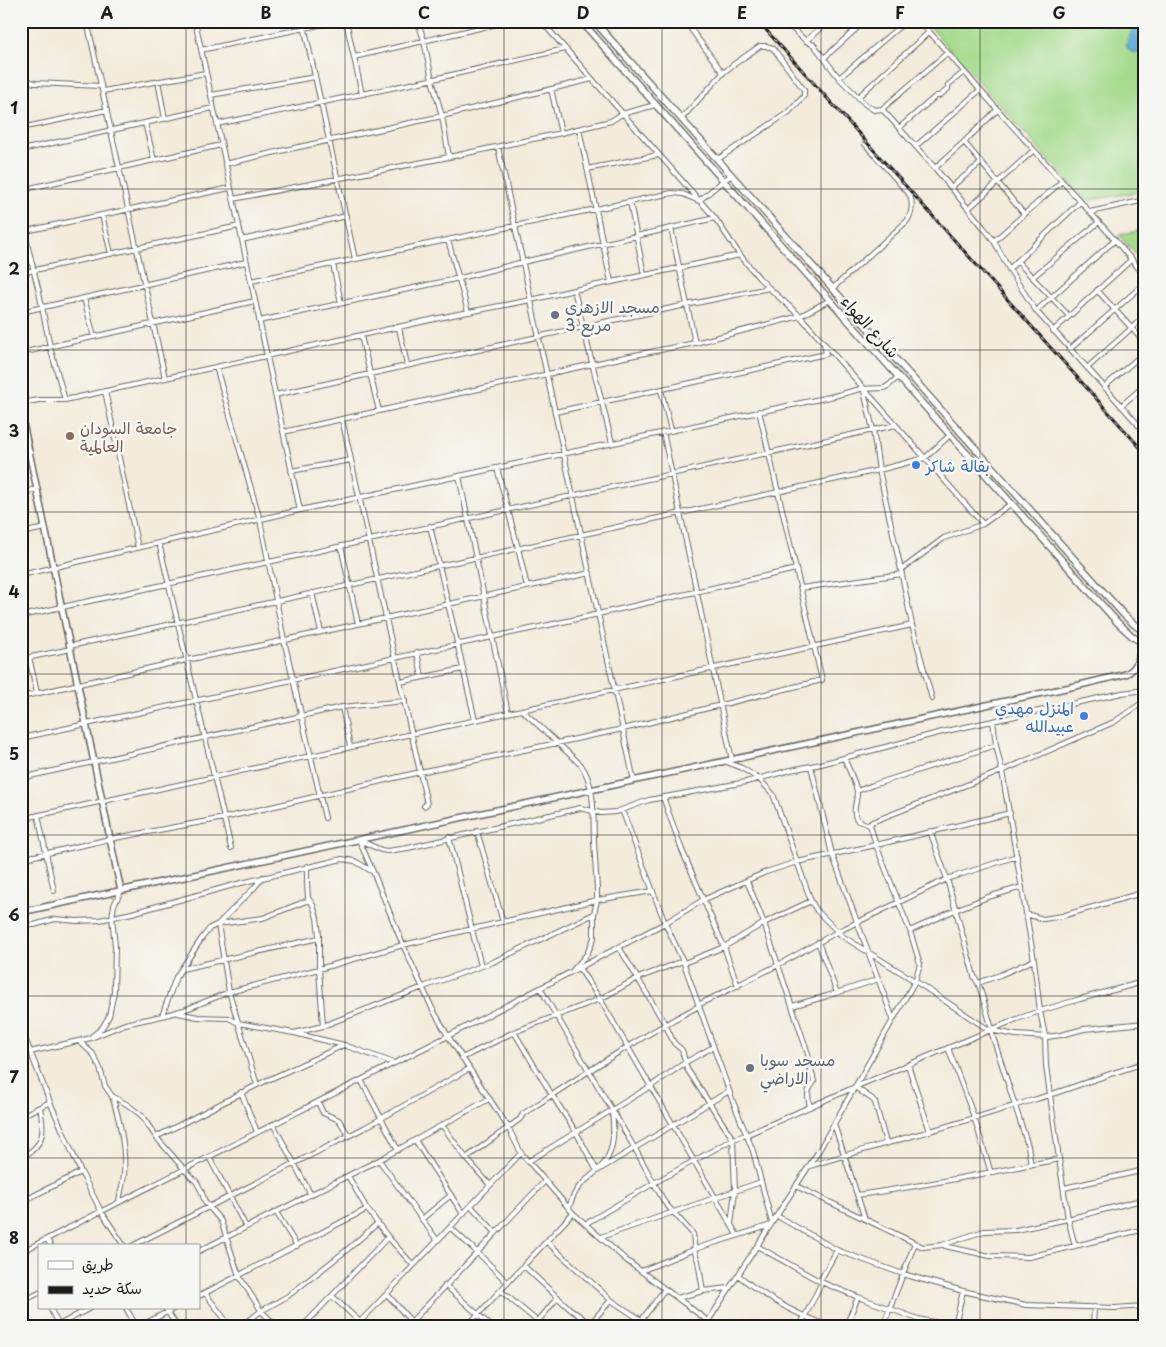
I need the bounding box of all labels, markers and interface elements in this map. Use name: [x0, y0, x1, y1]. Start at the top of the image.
text: A: [101, 0, 114, 24]
text: B: [261, 0, 272, 24]
text: C: [418, 0, 430, 24]
text: D: [577, 0, 589, 24]
text: E: [737, 0, 747, 24]
text: F: [895, 0, 905, 24]
text: G: [1052, 0, 1066, 24]
text: 1: [10, 95, 18, 119]
text: 2: [8, 256, 20, 280]
street label: شارع الهواء: [836, 289, 906, 363]
place label: مسجد الازهري مربع 3: [565, 294, 660, 337]
marker: مسجد الازهري مربع 3: [549, 309, 561, 321]
place label: جامعة السودان العالمية: [80, 415, 177, 457]
text: 3: [9, 418, 19, 442]
marker: جامعة السودان العالمية: [64, 430, 76, 442]
place label: بقالة شاكر: [924, 453, 990, 477]
marker: بقالة شاكر: [910, 459, 922, 471]
text: 4: [9, 579, 20, 603]
place label: المنزل مهدي عبيدالله: [995, 695, 1074, 737]
marker: المنزل مهدي عبيدالله: [1078, 710, 1090, 722]
text: 5: [9, 741, 19, 765]
text: 6: [8, 902, 20, 926]
place label: مسجد سوبا الاراضي: [760, 1047, 835, 1093]
marker: مسجد سوبا الاراضي: [744, 1062, 756, 1074]
text: 7: [9, 1064, 19, 1088]
text: 8: [9, 1225, 19, 1249]
legend: [38, 1244, 200, 1310]
text: طريق: [82, 1252, 114, 1275]
text: سكة حديد: [82, 1276, 142, 1299]

